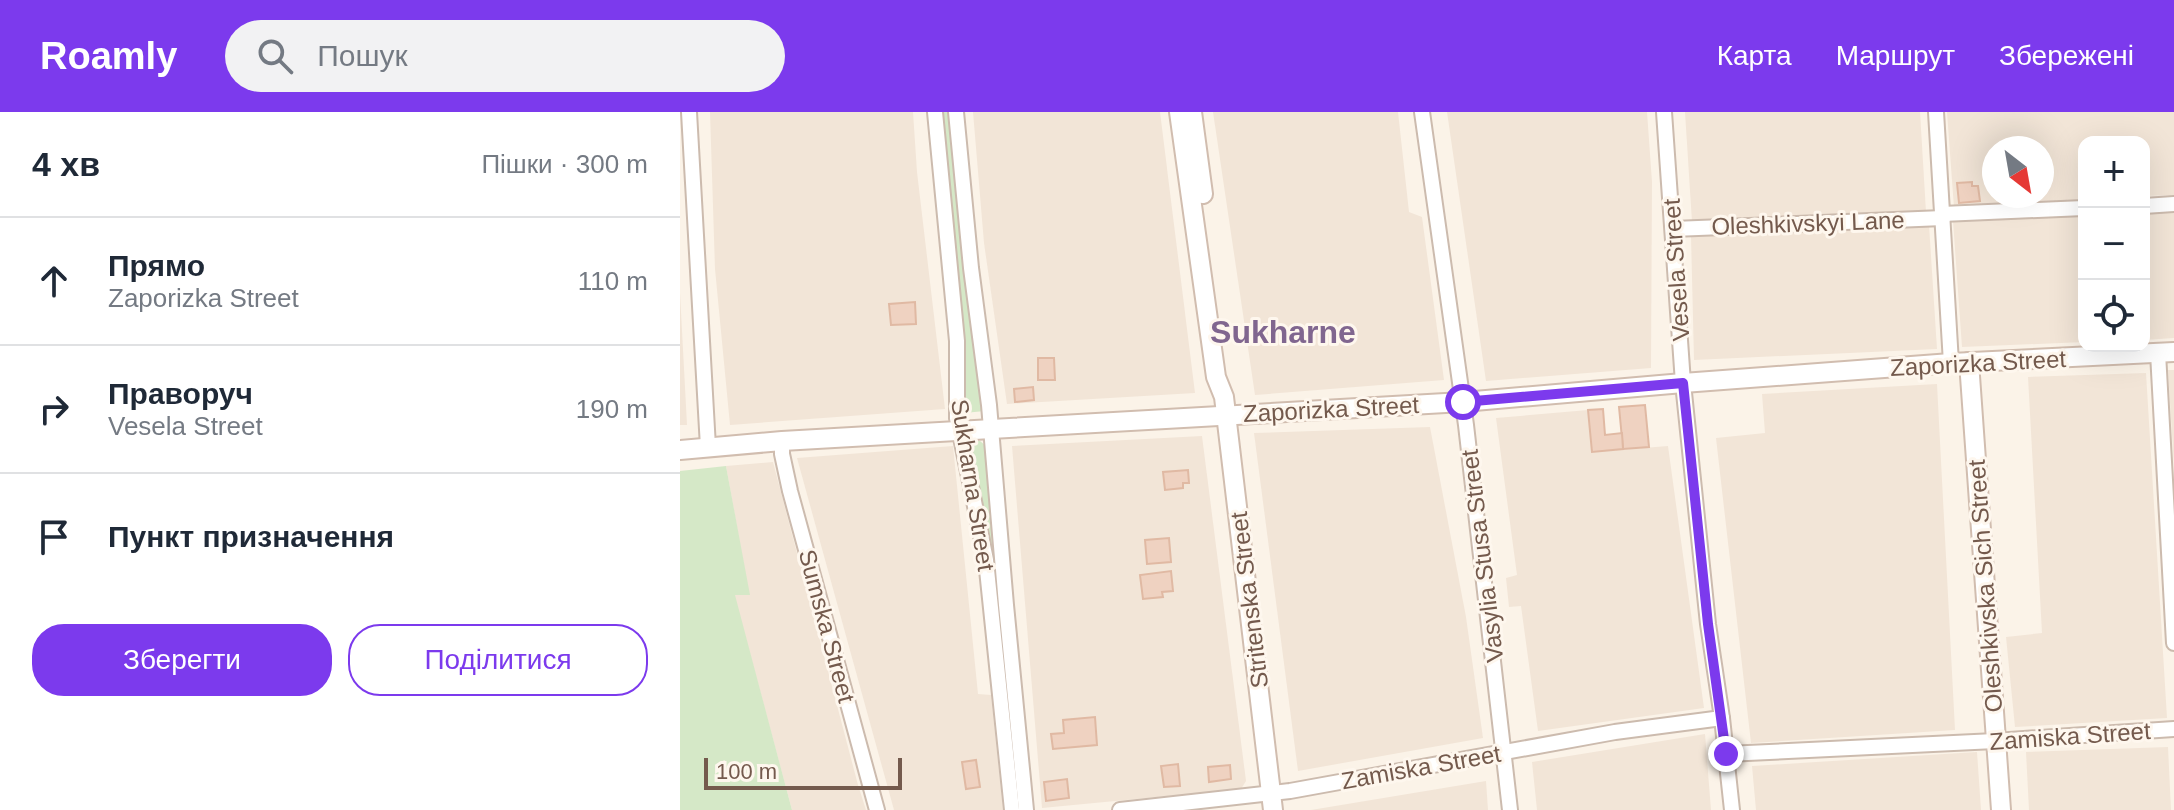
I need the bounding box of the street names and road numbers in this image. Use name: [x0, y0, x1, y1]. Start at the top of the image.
street label: Vesela Street: [1658, 198, 1694, 342]
street label: Oleshkivskyi Lane: [1711, 206, 1905, 240]
street label: Zaporizka Street: [1889, 345, 2067, 381]
street label: Zaporizka Street: [1242, 391, 1420, 427]
street label: Sukharna Street: [946, 397, 1000, 573]
street label: Vasylia Stusa Street: [1456, 448, 1508, 664]
street label: Oleshkivska Sich Street: [1963, 458, 2007, 713]
street label: Stritenska Street: [1225, 510, 1273, 690]
street label: Sumska Street: [794, 546, 860, 706]
street label: Zamiska Street: [1989, 717, 2152, 755]
street label: Zamiska Street: [1339, 740, 1503, 794]

